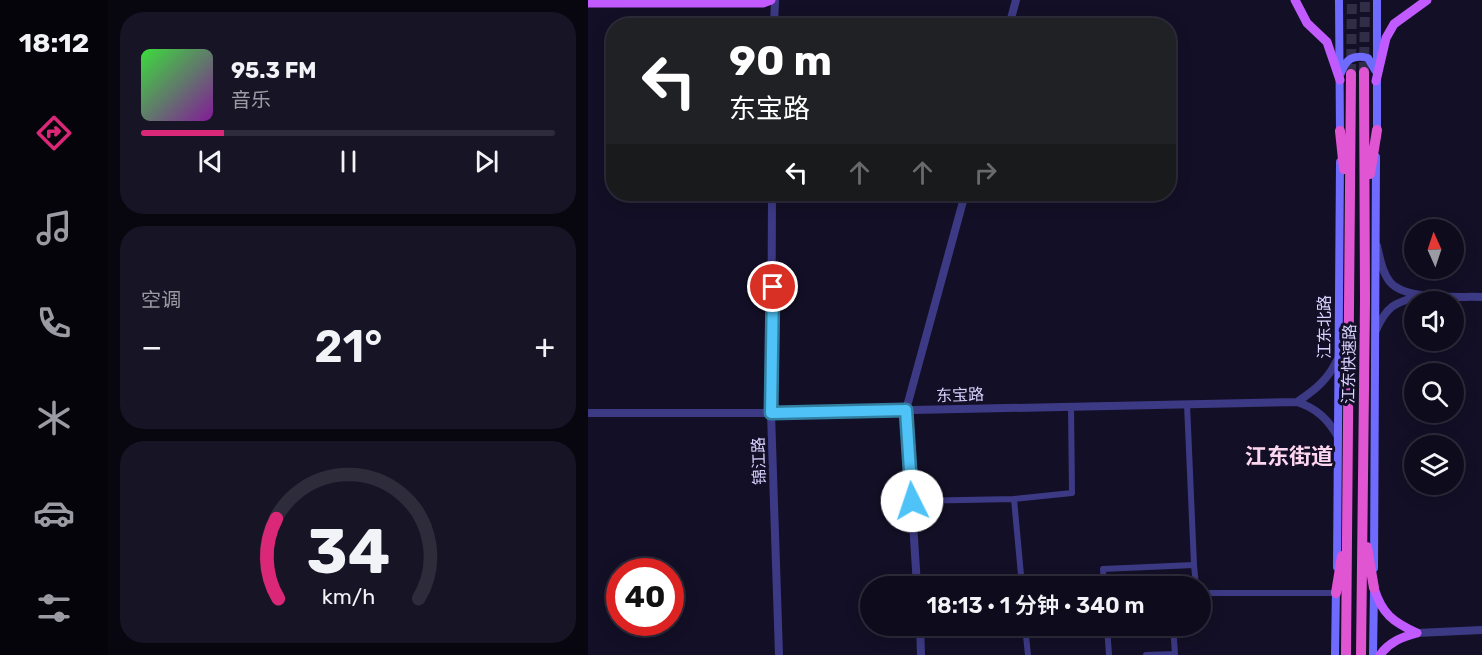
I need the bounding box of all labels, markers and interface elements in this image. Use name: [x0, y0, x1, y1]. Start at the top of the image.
text: 18:12: [19, 27, 89, 59]
text: 90 m: [729, 36, 832, 86]
icon: left: [630, 42, 708, 120]
text: 95.3 FM: [231, 57, 316, 84]
text: 音乐: [231, 88, 271, 112]
text: 东宝路: [729, 93, 810, 125]
icon: directions: [33, 112, 75, 154]
icon: previous: [194, 145, 227, 178]
icon: pause: [332, 145, 365, 178]
icon: next: [470, 145, 503, 178]
icon: left: [780, 156, 813, 189]
icon: ahead: [843, 156, 876, 189]
icon: ahead: [906, 156, 939, 189]
icon: right: [969, 156, 1002, 189]
icon: music: [33, 207, 75, 249]
north arrow: [1404, 219, 1464, 279]
map controls: [1404, 219, 1464, 495]
pin: [747, 261, 798, 312]
icon: arrive: [756, 270, 789, 303]
text: 空调: [141, 288, 181, 312]
button: sound: [1404, 291, 1464, 351]
street label: 江东北路: [1315, 295, 1334, 359]
icon: phone: [33, 302, 75, 344]
text: 21°: [314, 320, 383, 373]
street label: 江东快速路: [1339, 324, 1359, 404]
text: −: [141, 327, 162, 366]
text: +: [534, 327, 555, 366]
button: search: [1404, 363, 1464, 423]
street label: 东宝路: [936, 385, 984, 405]
icon: climate: [33, 397, 75, 439]
button: layers: [1404, 435, 1464, 495]
street label: 锦江路: [749, 437, 769, 485]
district label: 江东街道: [1245, 443, 1333, 470]
position arrow: [880, 469, 944, 533]
icon: car: [33, 492, 75, 534]
text: 34: [306, 515, 390, 589]
speed limit sign: 40: [606, 558, 684, 636]
text: km/h: [321, 584, 375, 609]
icon: filters: [33, 587, 75, 629]
text: 18:13 · 1 分钟 · 340 m: [927, 592, 1144, 619]

